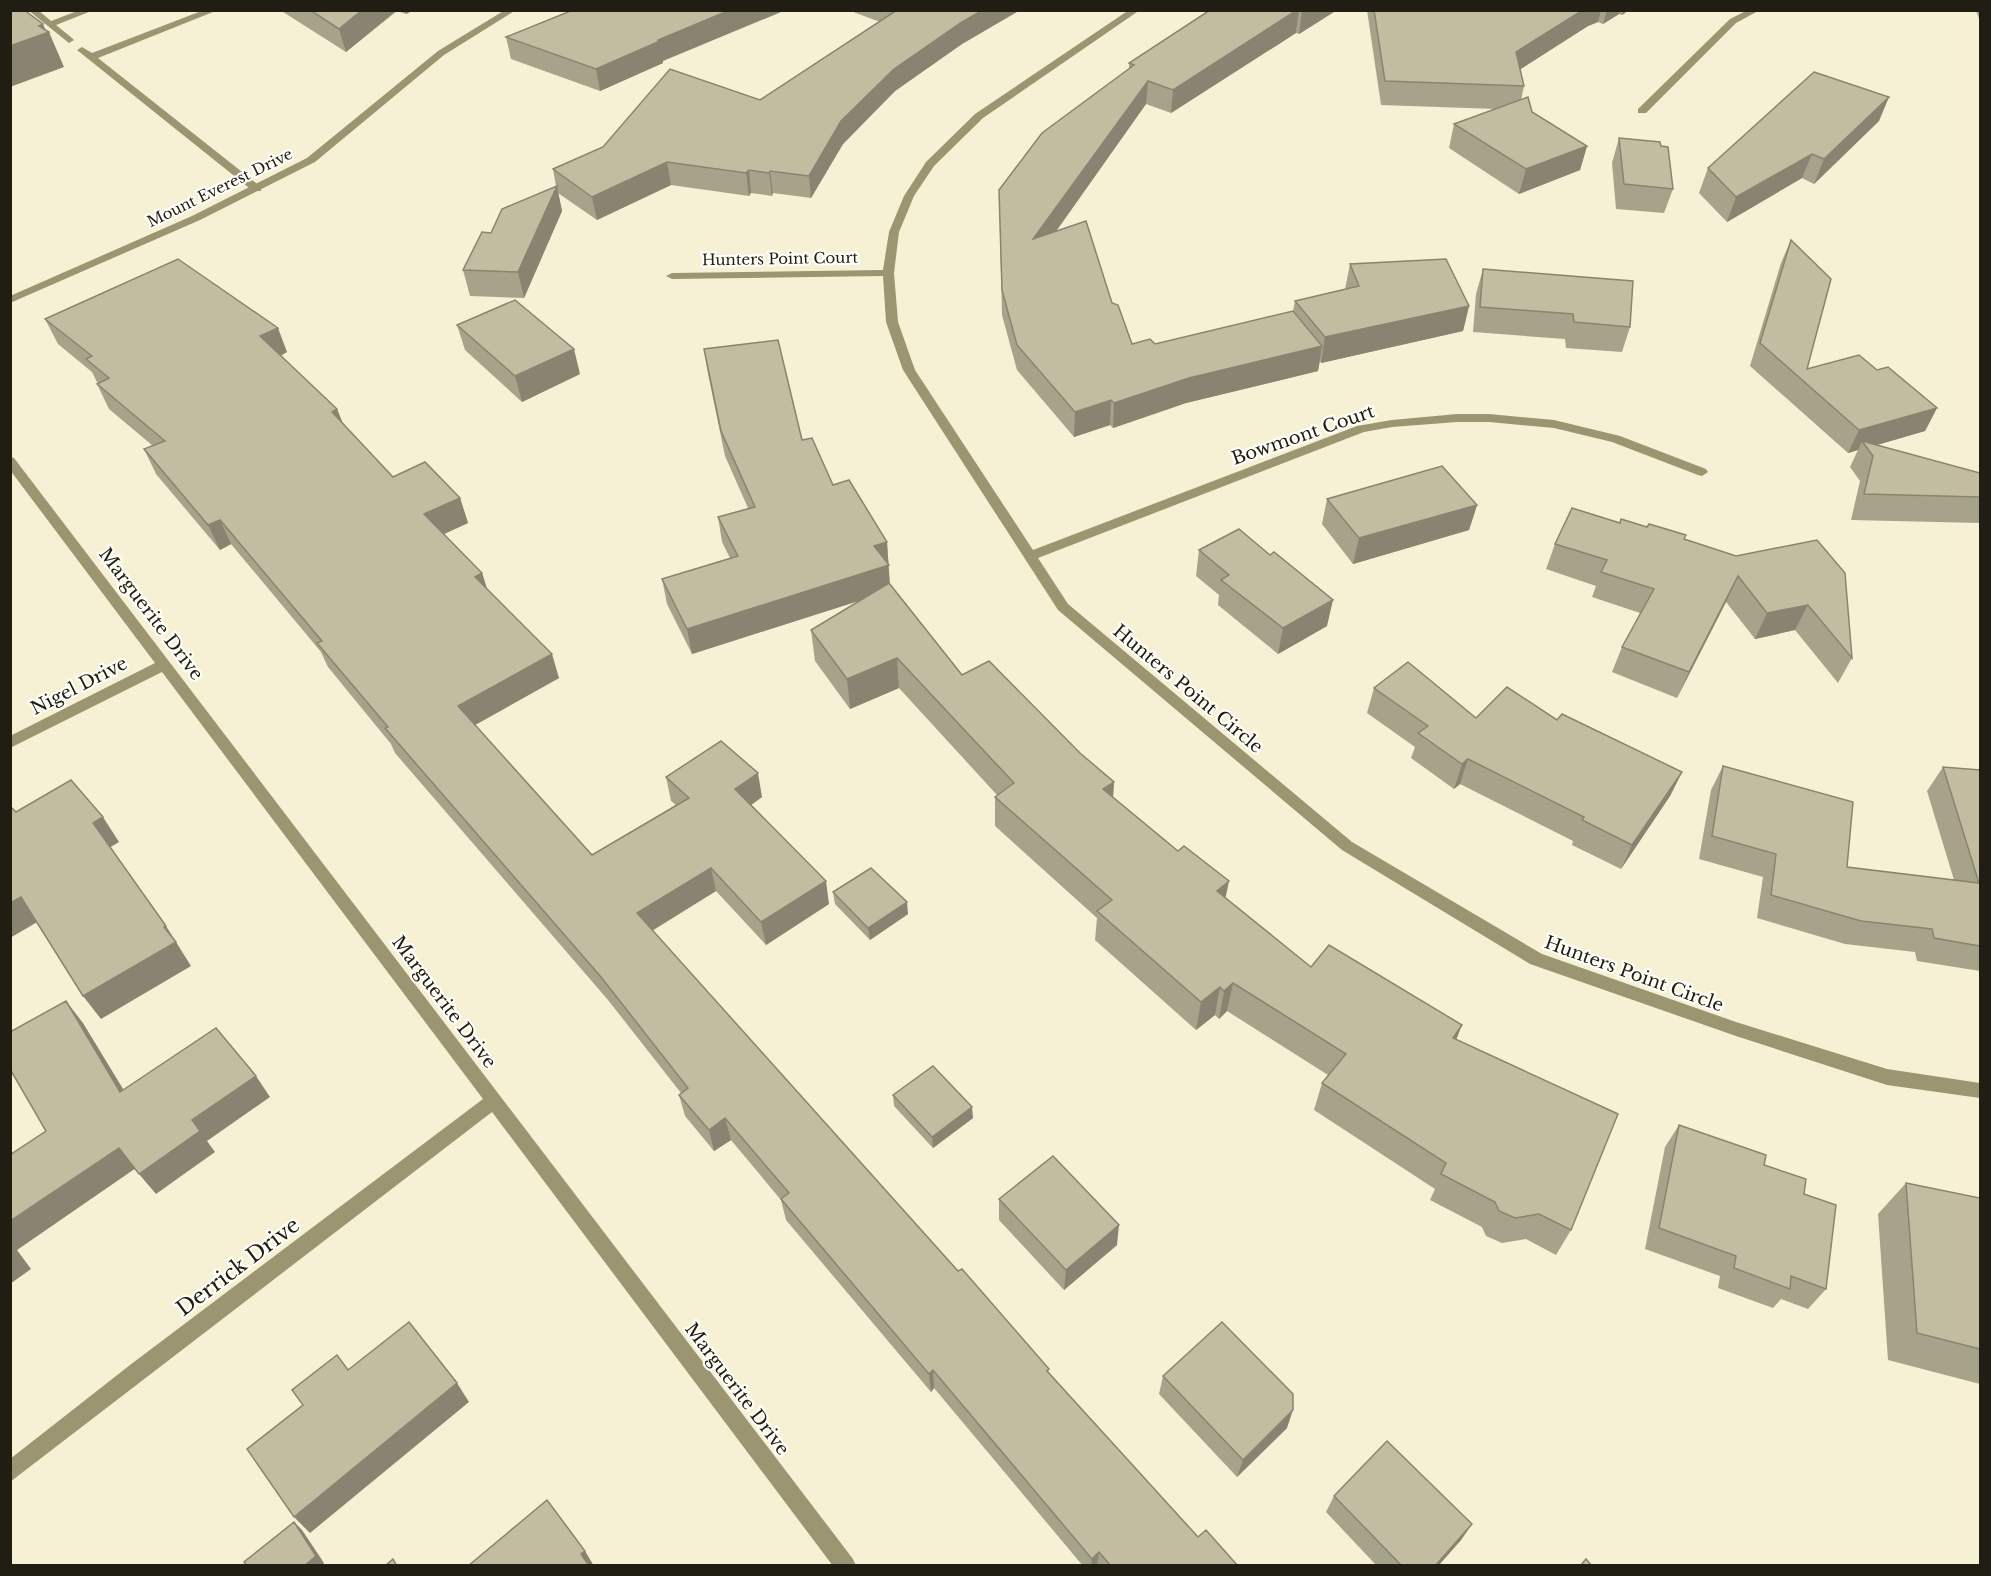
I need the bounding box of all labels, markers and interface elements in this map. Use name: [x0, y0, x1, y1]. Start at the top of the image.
street label: Mount Everest Drive: [144, 144, 296, 231]
street label: Hunters Point Court: [702, 248, 859, 269]
street label: Bowmont Court: [1229, 400, 1378, 470]
street label: Marguerite Drive: [94, 544, 208, 684]
street label: Hunters Point Circle: [1109, 620, 1267, 758]
street label: Nigel Drive: [27, 652, 131, 720]
street label: Hunters Point Circle: [1542, 931, 1726, 1017]
street label: Marguerite Drive: [387, 932, 501, 1072]
street label: Derrick Drive: [171, 1212, 305, 1322]
street label: Marguerite Drive: [680, 1319, 794, 1459]

